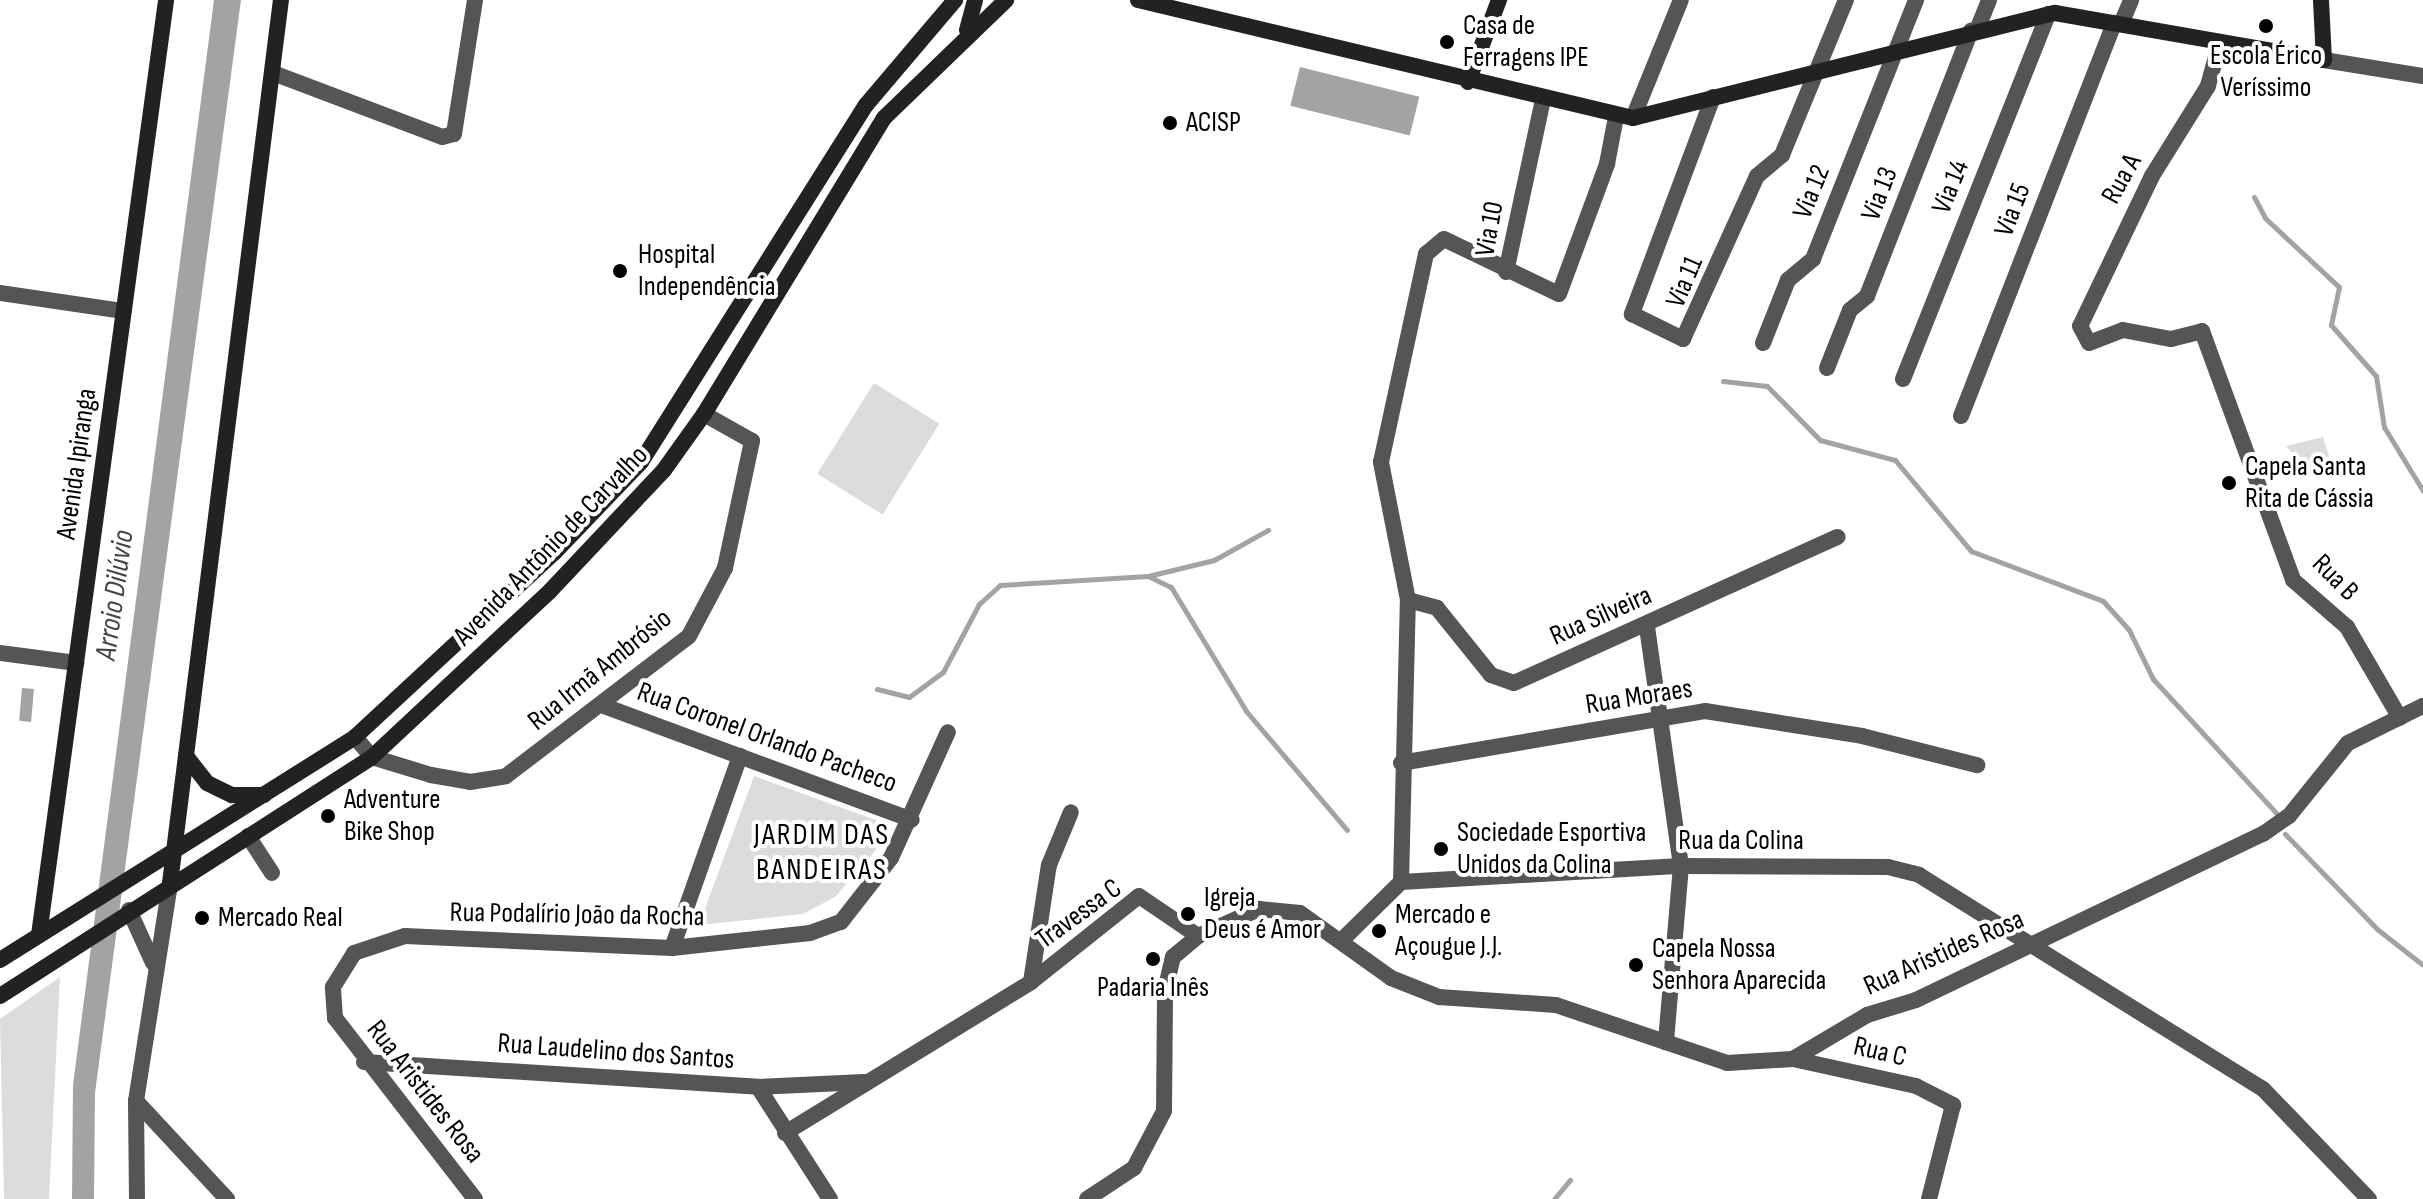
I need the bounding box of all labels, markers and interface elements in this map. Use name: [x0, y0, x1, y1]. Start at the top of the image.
place label: Casa de Ferragens IPE: [1463, 9, 1589, 75]
marker: Escola Érico Veríssimo: [2257, 17, 2275, 35]
marker: Casa de Ferragens IPE: [1438, 33, 1456, 51]
place label: Escola Érico Veríssimo: [2210, 39, 2322, 105]
place label: ACISP: [1186, 106, 1241, 140]
marker: ACISP: [1161, 114, 1179, 132]
street label: Rua A: [2095, 148, 2149, 210]
street label: Via 14: [1925, 155, 1977, 219]
street label: Via 12: [1786, 160, 1838, 224]
street label: Via 13: [1855, 163, 1905, 225]
street label: Via 15: [1988, 179, 2038, 241]
street label: Via 10: [1469, 199, 1511, 259]
place label: Hospital Independência: [638, 238, 776, 304]
street label: Via 11: [1659, 251, 1711, 313]
marker: Hospital Independência: [609, 260, 631, 282]
street label: Avenida Ipiranga: [50, 386, 104, 542]
street label: Avenida Antônio de Carvalho: [447, 439, 655, 653]
place label: Capela Santa Rita de Cássia: [2245, 450, 2374, 516]
marker: Capela Santa Rita de Cássia: [2220, 474, 2238, 492]
water label: Arroio Dilúvio: [88, 528, 142, 662]
street label: Rua B: [2305, 548, 2365, 608]
street label: Rua Silveira: [1545, 579, 1657, 653]
street label: Rua Irmã Ambrósio: [521, 602, 679, 738]
street label: Rua Moraes: [1583, 672, 1695, 722]
street label: Rua Coronel Orlando Pacheco: [633, 675, 901, 801]
place label: Adventure Bike Shop: [344, 783, 440, 849]
marker: Adventure Bike Shop: [319, 807, 337, 825]
place label: Sociedade Esportiva Unidos da Colina: [1457, 816, 1646, 882]
district label: JARDIM DAS BANDEIRAS: [754, 817, 890, 888]
street label: Rua da Colina: [1678, 824, 1804, 858]
marker: Sociedade Esportiva Unidos da Colina: [1432, 840, 1450, 858]
street label: Travessa C: [1030, 872, 1128, 956]
place label: Igreja Deus é Amor: [1204, 881, 1321, 947]
street label: Rua Podalírio João da Rocha: [449, 896, 705, 934]
place label: Mercado e Açougue J.J.: [1395, 898, 1502, 964]
place label: Mercado Real: [218, 901, 343, 935]
street label: Rua Aristides Rosa: [1859, 903, 2029, 1003]
marker: Igreja Deus é Amor: [1179, 905, 1197, 923]
marker: Mercado Real: [193, 909, 211, 927]
marker: Mercado e Açougue J.J.: [1370, 922, 1388, 940]
place label: Capela Nossa Senhora Aparecida: [1652, 932, 1826, 998]
marker: Padaria Inês: [1144, 950, 1162, 968]
marker: Capela Nossa Senhora Aparecida: [1627, 956, 1645, 974]
place label: Padaria Inês: [1097, 971, 1209, 1005]
street label: Rua Aristides Rosa: [359, 1014, 491, 1170]
street label: Rua Laudelino dos Santos: [496, 1027, 736, 1077]
street label: Rua C: [1850, 1030, 1910, 1074]

